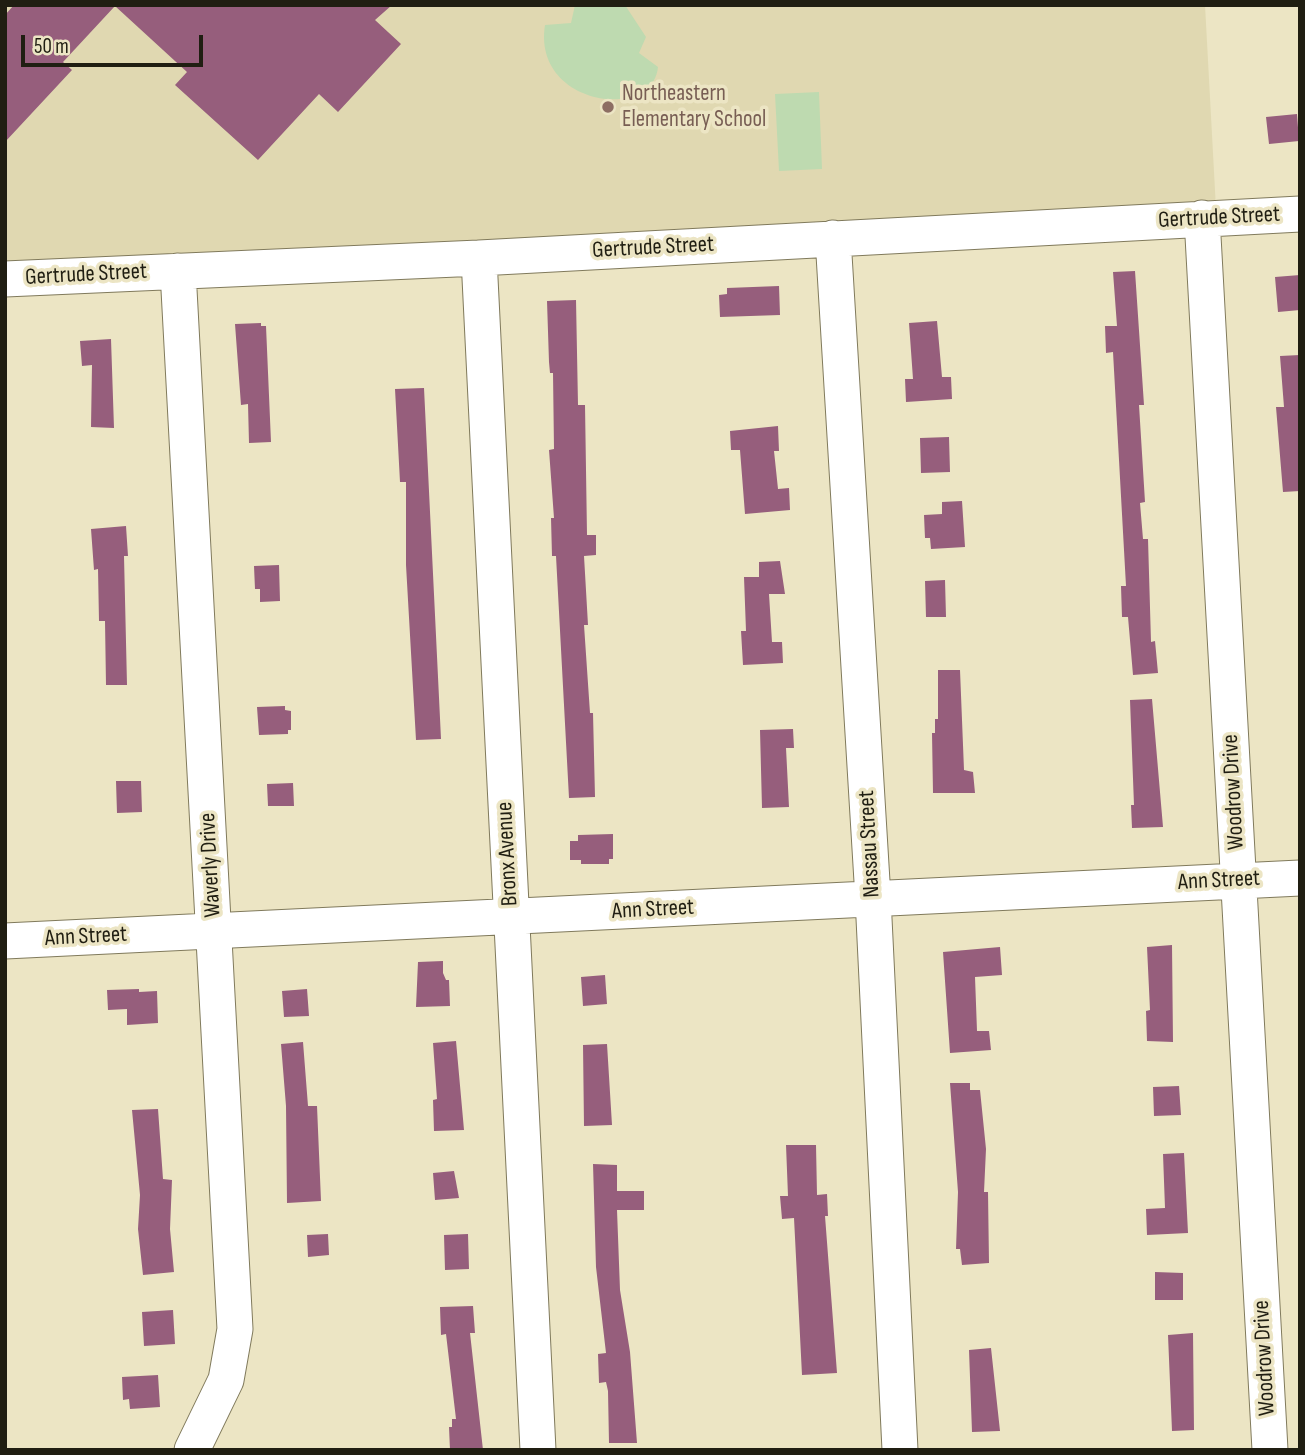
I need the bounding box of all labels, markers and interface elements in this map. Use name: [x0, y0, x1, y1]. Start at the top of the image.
scale bar: [24, 21, 206, 65]
text: 50 m: [34, 34, 69, 59]
place label: Northeastern Elementary School: [622, 80, 766, 134]
marker: Northeastern Elementary School: [600, 99, 616, 115]
street label: Gertrude Street: [1157, 201, 1281, 235]
street label: Gertrude Street: [591, 231, 715, 265]
street label: Gertrude Street: [24, 258, 148, 292]
street label: Woodrow Drive: [1217, 734, 1251, 850]
street label: Nassau Street: [853, 790, 887, 898]
street label: Bronx Avenue: [491, 801, 525, 907]
street label: Waverly Drive: [194, 812, 228, 918]
street label: Ann Street: [1177, 865, 1261, 897]
street label: Ann Street: [611, 894, 695, 926]
street label: Ann Street: [44, 921, 128, 953]
street label: Woodrow Drive: [1248, 1300, 1282, 1416]

